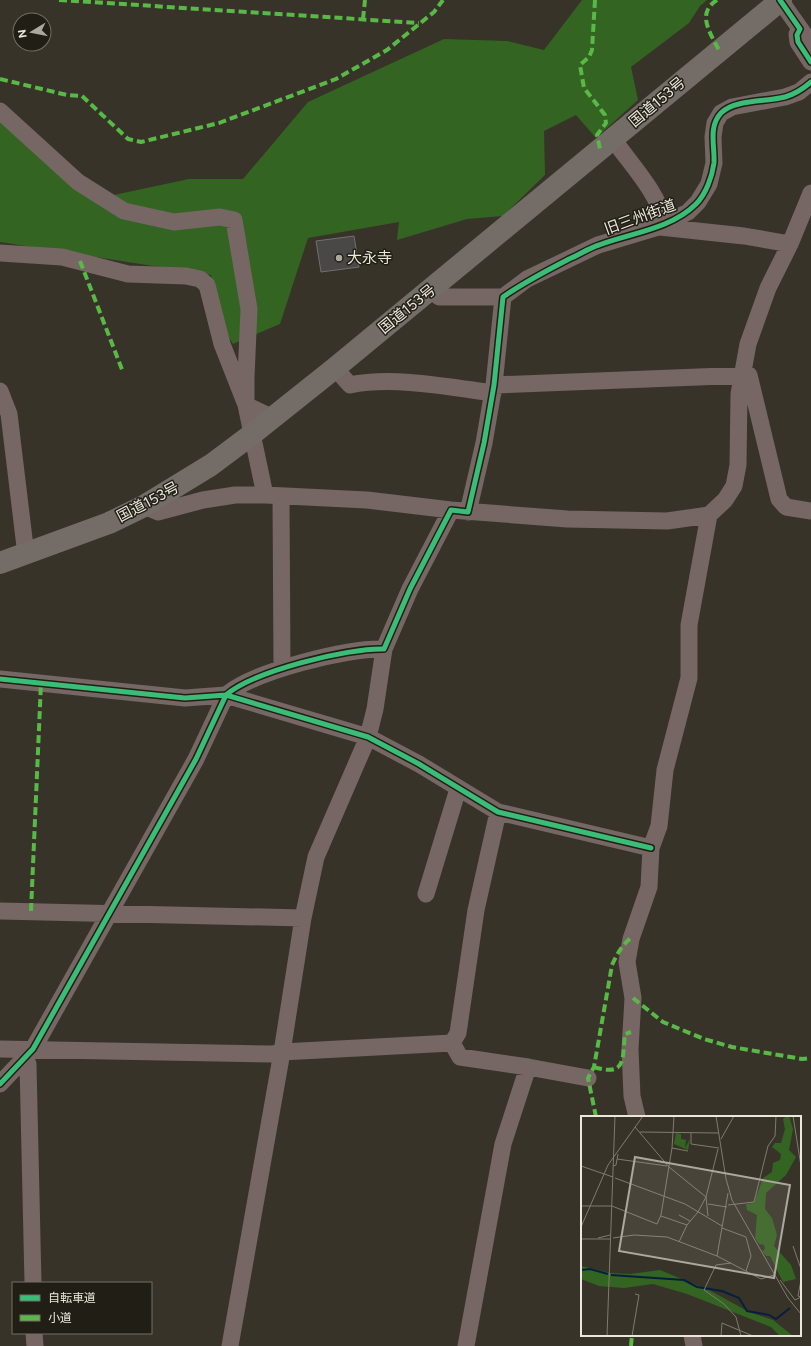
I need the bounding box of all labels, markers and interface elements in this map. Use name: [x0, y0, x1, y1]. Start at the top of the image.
north arrow: [12, 12, 52, 52]
text: N: [16, 28, 30, 39]
street label: 国道153号: [625, 73, 689, 131]
street label: 旧三州街道: [602, 196, 678, 238]
place label: 大永寺: [347, 249, 392, 267]
marker: 大永寺: [334, 253, 344, 263]
street label: 国道153号: [375, 281, 439, 337]
street label: 国道153号: [114, 478, 182, 526]
inset map: [581, 1116, 801, 1336]
legend: [12, 1282, 152, 1334]
text: 自転車道: [48, 1291, 96, 1305]
text: 小道: [48, 1311, 72, 1325]

